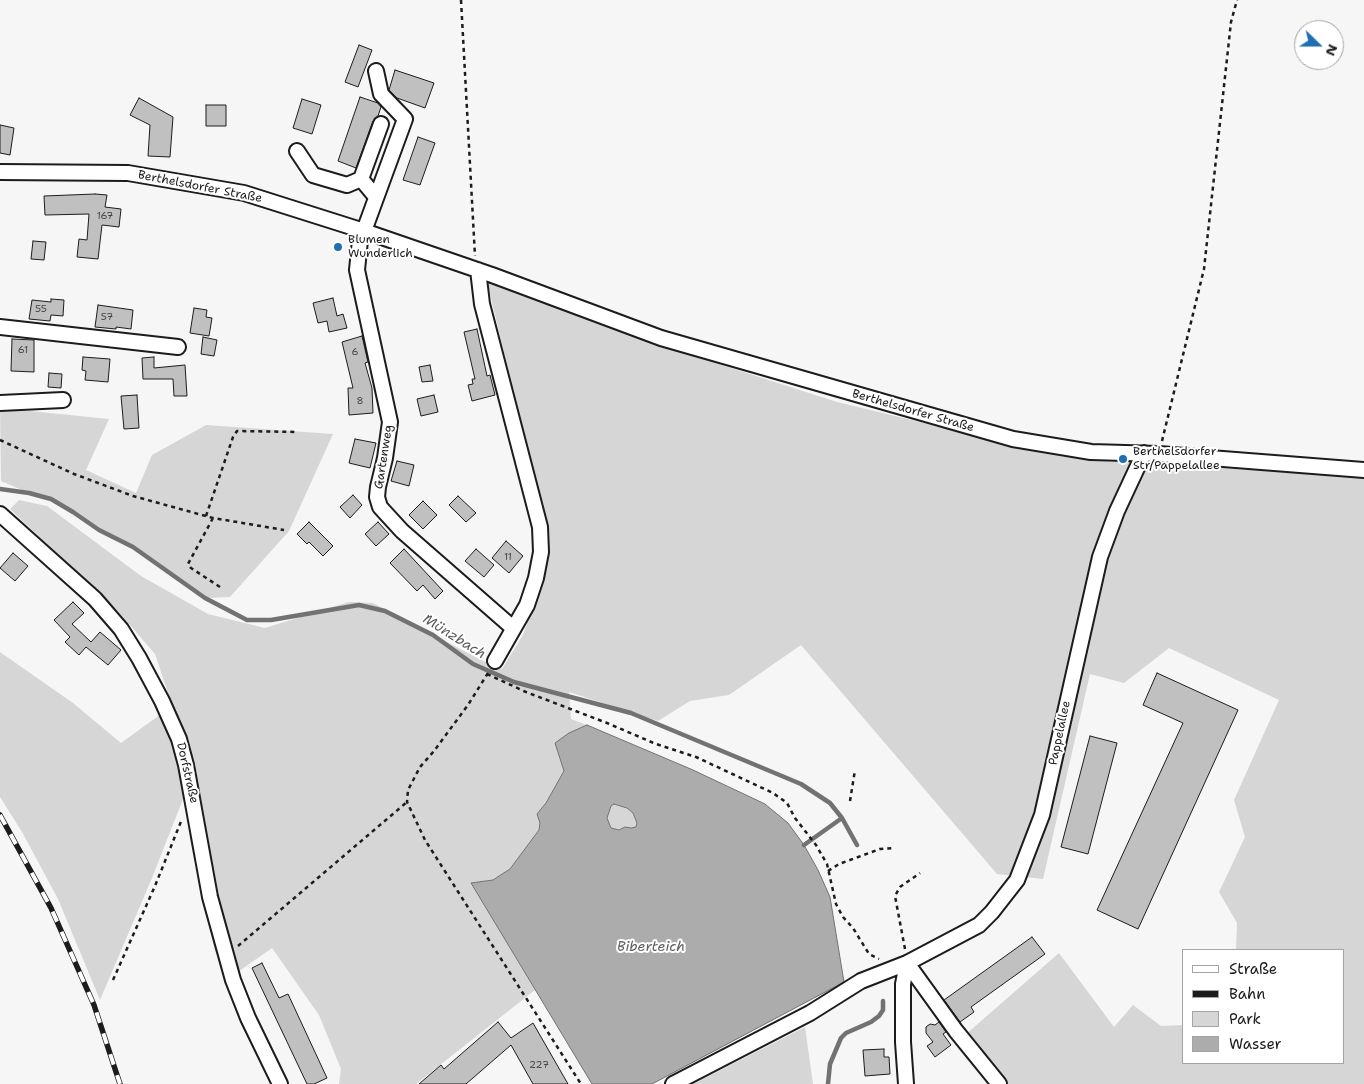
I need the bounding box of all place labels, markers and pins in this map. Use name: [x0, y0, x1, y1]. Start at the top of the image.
place label: Blumen Wunderlich: [348, 233, 413, 261]
marker: Blumen Wunderlich: [332, 241, 344, 253]
place label: Berthelsdorfer Str/Pappelallee: [1133, 445, 1220, 473]
marker: Berthelsdorfer Str/Pappelallee: [1117, 453, 1129, 465]

